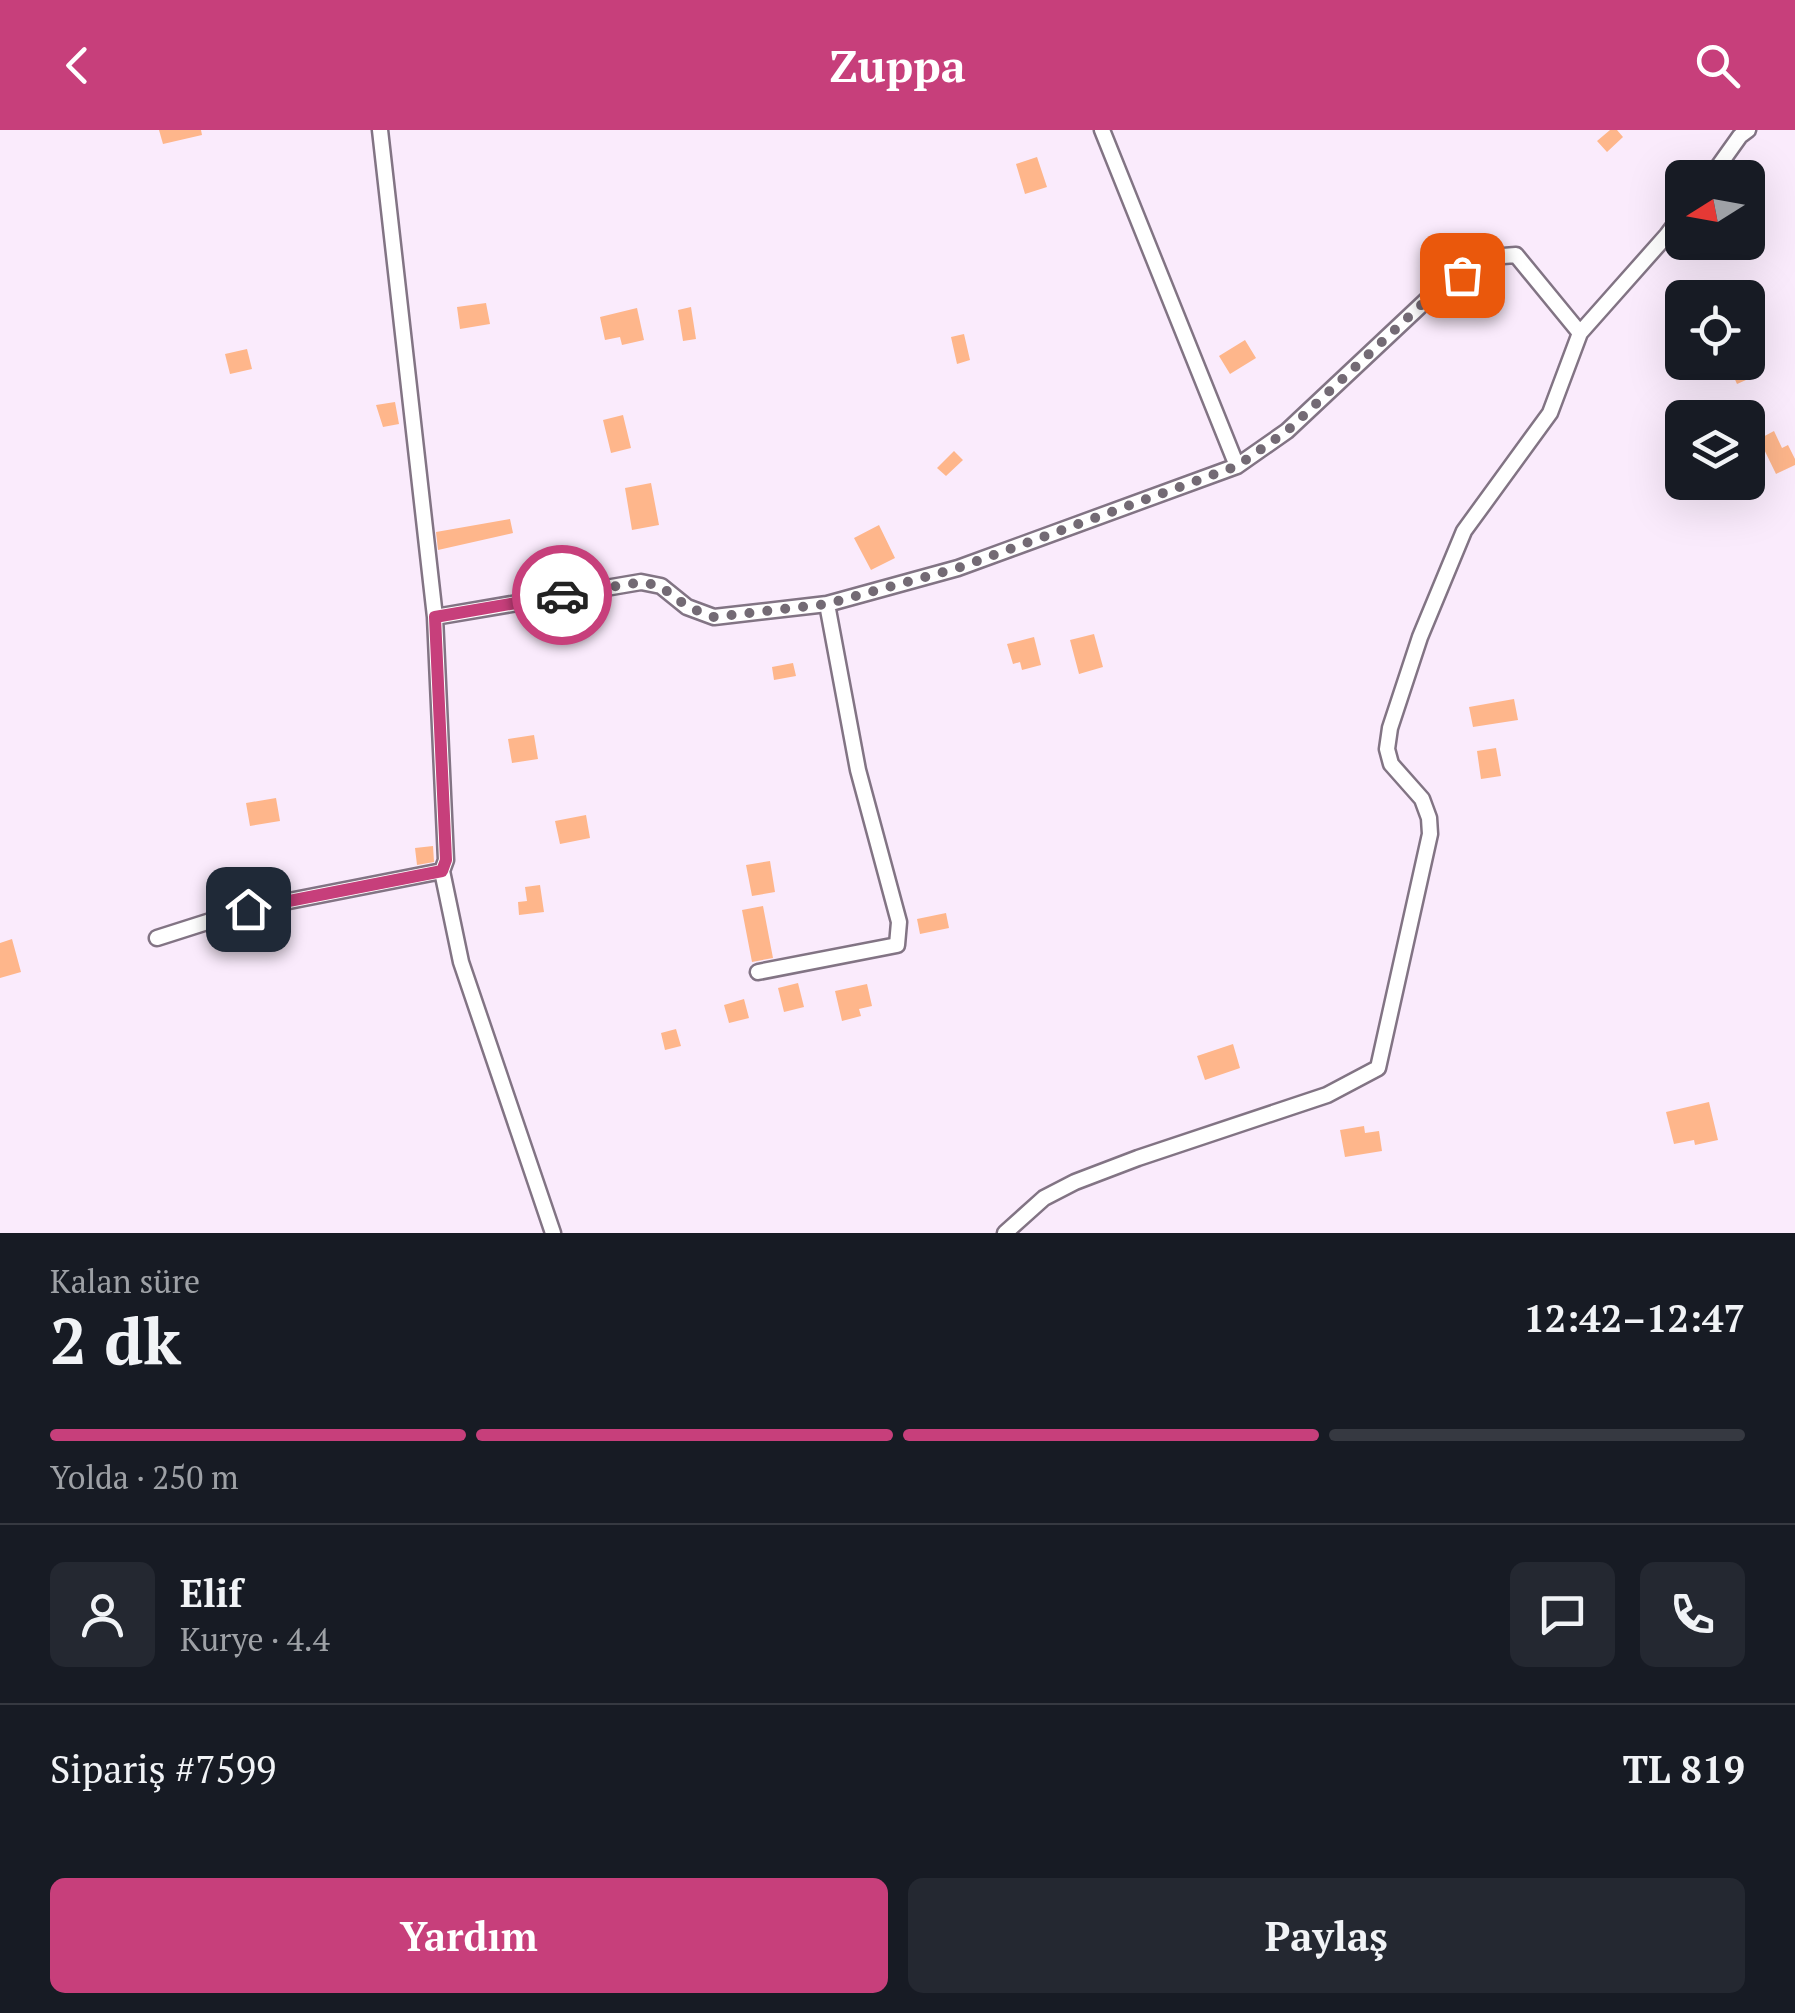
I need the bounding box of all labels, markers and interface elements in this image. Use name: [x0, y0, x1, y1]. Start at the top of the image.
text: Zuppa: [829, 35, 966, 95]
icon: back: [50, 38, 105, 93]
icon: search: [1690, 38, 1745, 93]
north arrow: [1665, 160, 1765, 260]
map controls: [1665, 160, 1765, 500]
pin: [1420, 233, 1505, 318]
icon: bag: [1435, 248, 1490, 303]
button: locate: [1665, 280, 1765, 380]
button: layers: [1665, 400, 1765, 500]
courier: [512, 545, 612, 645]
icon: car: [535, 568, 590, 623]
pin: [206, 867, 291, 952]
icon: home: [221, 882, 276, 937]
text: Kalan süre: [50, 1260, 200, 1302]
text: 12:42–12:47: [1523, 1293, 1745, 1343]
text: 2 dk: [50, 1296, 181, 1383]
text: Yolda · 250 m: [50, 1456, 239, 1498]
button: person: [50, 1562, 155, 1667]
button: chat: [1510, 1562, 1615, 1667]
button: phone: [1640, 1562, 1745, 1667]
text: Elif: [180, 1568, 242, 1618]
text: Kurye · 4.4: [180, 1618, 330, 1660]
text: Sipariş #7599: [50, 1744, 276, 1794]
text: TL 819: [1623, 1744, 1745, 1794]
button: Yardım: [50, 1878, 888, 1993]
button: Paylaş: [908, 1878, 1745, 1993]

